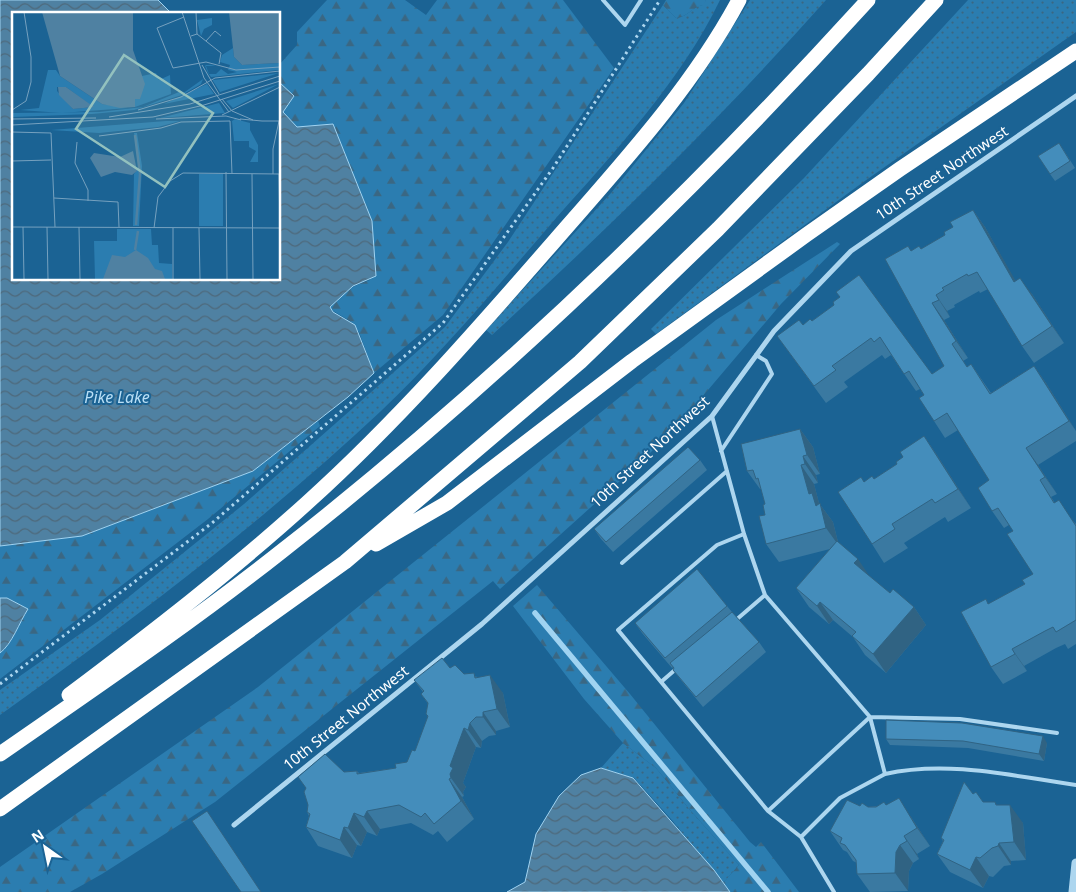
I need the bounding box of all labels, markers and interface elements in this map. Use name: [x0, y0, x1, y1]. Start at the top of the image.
inset map: [12, 12, 280, 280]
street label: 10th Street Northwest: [871, 120, 1012, 224]
water label: Pike Lake: [84, 386, 150, 408]
street label: 10th Street Northwest: [586, 390, 714, 512]
street label: 10th Street Northwest: [279, 660, 413, 774]
north arrow: [20, 822, 70, 872]
text: N: [28, 825, 48, 847]

